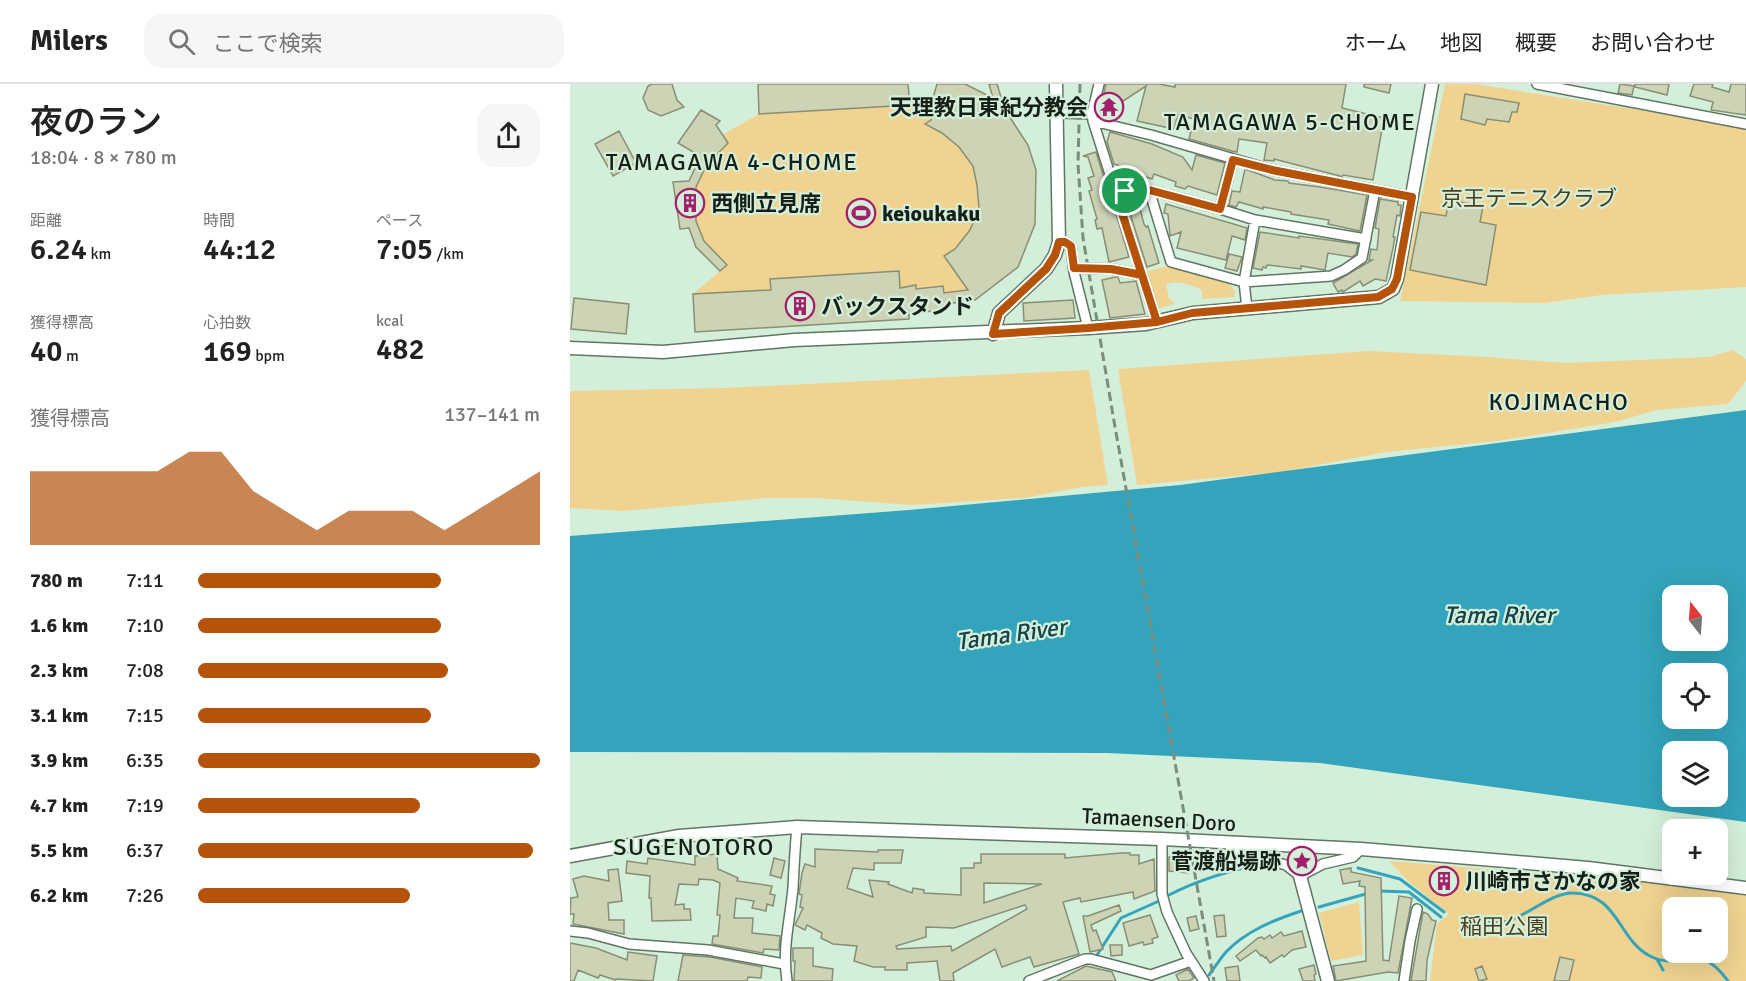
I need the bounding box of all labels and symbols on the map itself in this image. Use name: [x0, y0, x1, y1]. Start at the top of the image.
temple icon: 天理教日東紀分教会: [1093, 91, 1125, 123]
place label: 天理教日東紀分教会: [890, 94, 1088, 121]
district label: TAMAGAWA 5-CHOME: [1164, 107, 1416, 137]
district label: TAMAGAWA 4-CHOME: [606, 147, 858, 177]
pin: [1099, 165, 1150, 216]
park label: 京王テニスクラブ: [1441, 185, 1617, 212]
building icon: 西側立見席: [674, 187, 706, 219]
place label: 西側立見席: [711, 190, 821, 217]
sports icon: keioukaku: [845, 197, 877, 229]
place label: keioukaku: [882, 200, 980, 227]
building icon: バックスタンド: [784, 290, 816, 322]
place label: バックスタンド: [821, 293, 974, 320]
district label: KOJIMACHO: [1489, 387, 1629, 417]
north arrow: [1662, 585, 1728, 651]
water label: Tama River: [1444, 600, 1558, 630]
water label: Tama River: [954, 611, 1071, 657]
street label: Tamaensen Doro: [1081, 802, 1237, 837]
district label: SUGENOTORO: [613, 832, 775, 862]
place icon: 菅渡船場跡: [1286, 845, 1318, 877]
place label: 菅渡船場跡: [1171, 848, 1281, 875]
building icon: 川崎市さかなの家: [1428, 865, 1460, 897]
place label: 川崎市さかなの家: [1465, 868, 1641, 895]
park label: 稲田公園: [1460, 913, 1548, 940]

